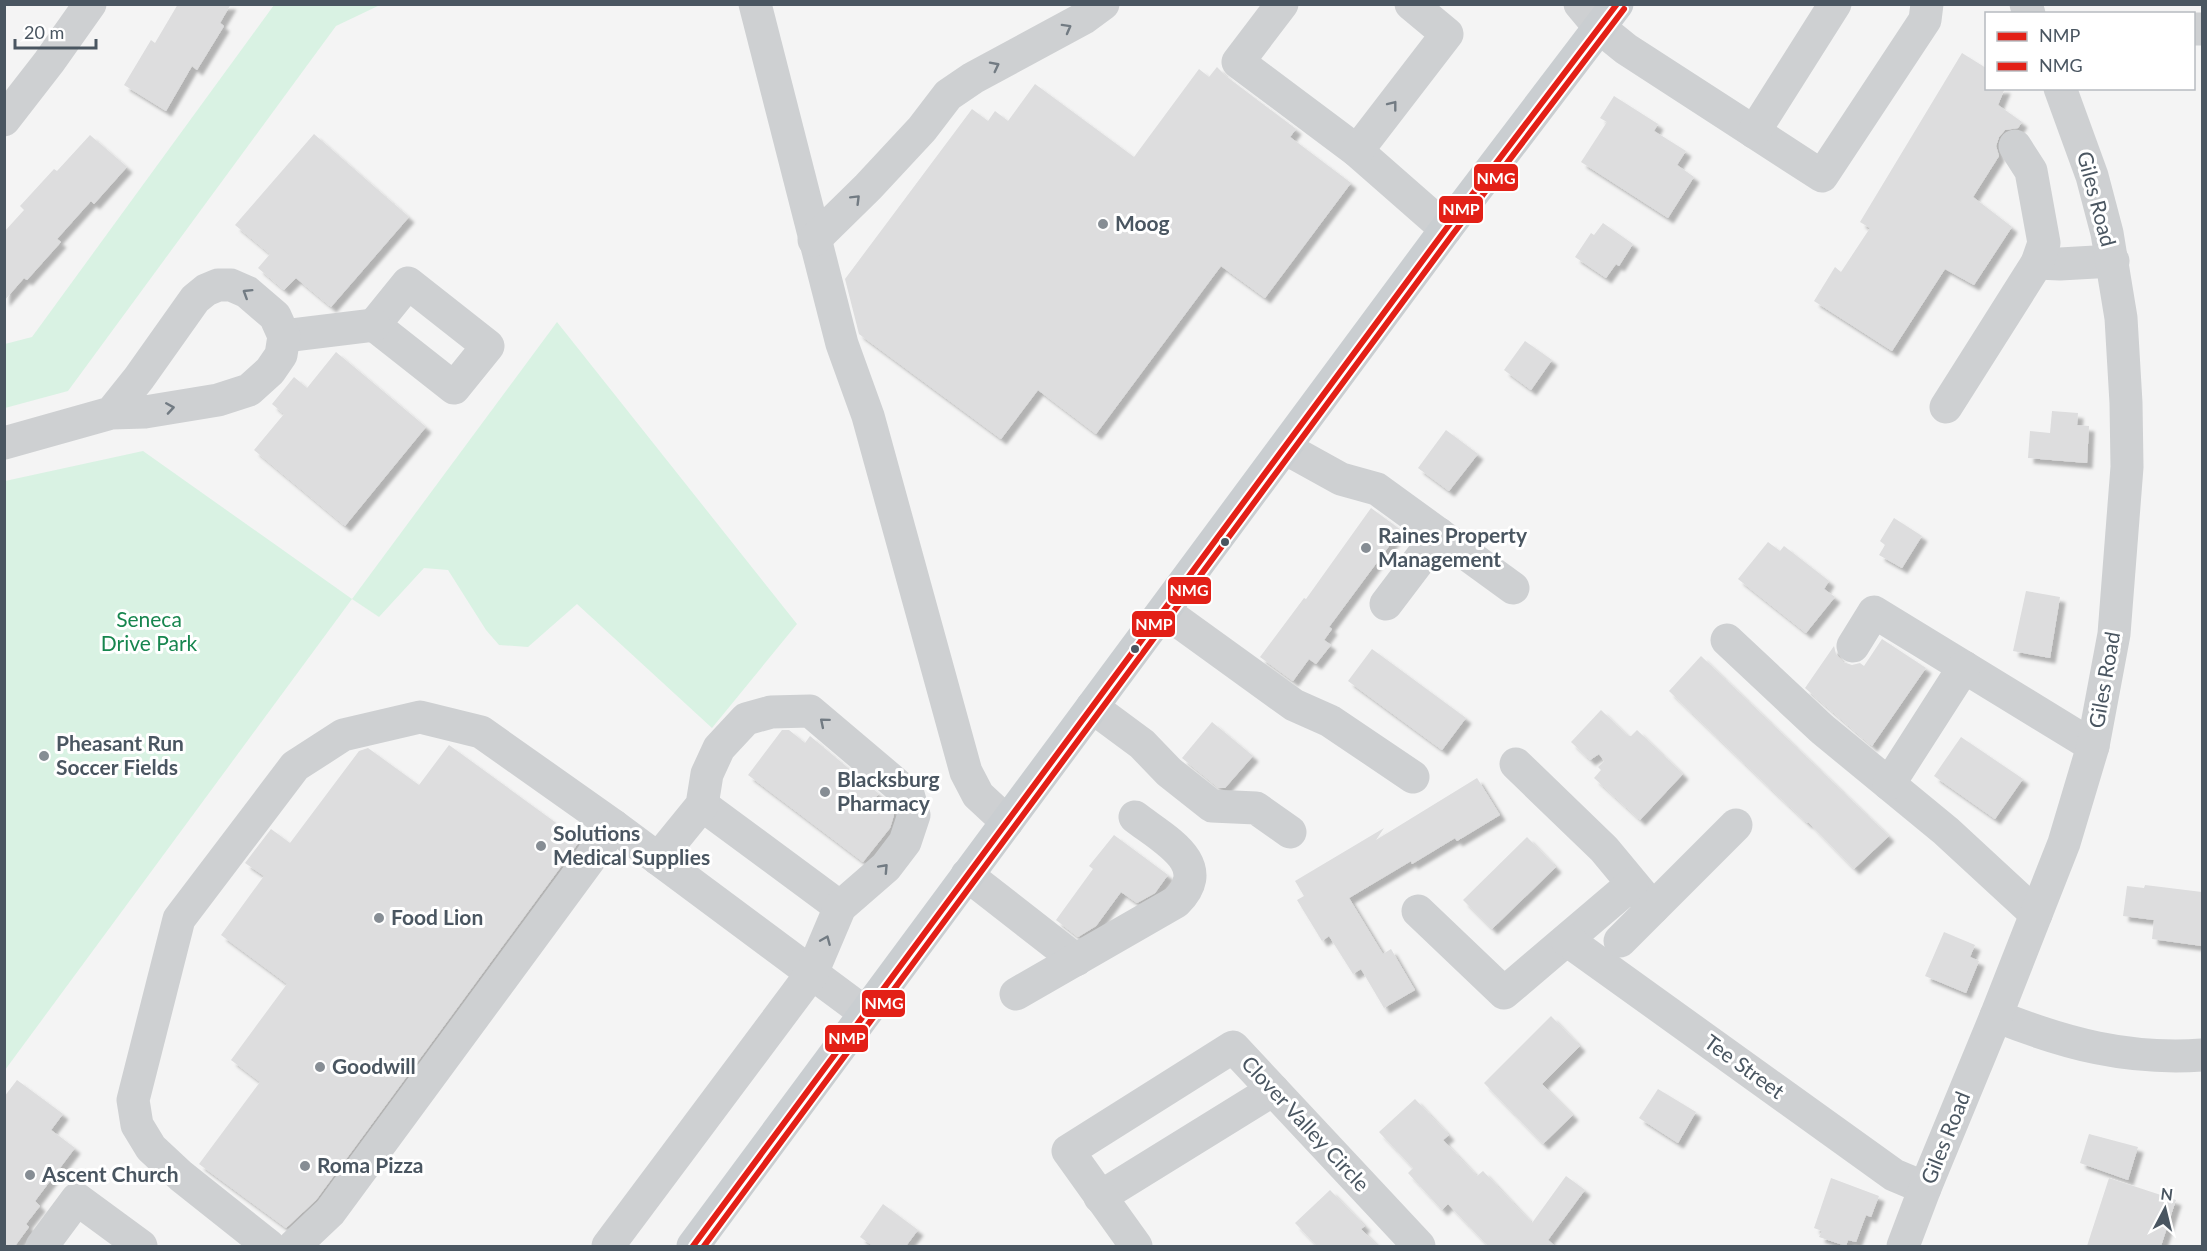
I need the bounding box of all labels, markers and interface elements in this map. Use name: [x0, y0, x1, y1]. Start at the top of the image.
scale bar: [15, 12, 96, 50]
legend: [1985, 12, 2195, 90]
text: 20 m: [24, 21, 64, 43]
one-way arrow: [1061, 24, 1071, 35]
text: NMP: [2039, 24, 2080, 46]
text: NMG: [2039, 54, 2083, 76]
one-way arrow: [989, 62, 1000, 73]
one-way arrow: [1385, 100, 1396, 111]
street label: Giles Road: [2073, 148, 2122, 249]
line badge: NMG: [1473, 163, 1519, 192]
text: NMG: [1476, 168, 1516, 187]
line badge: NMP: [1438, 195, 1484, 224]
one-way arrow: [848, 196, 859, 207]
text: NMP: [1442, 199, 1480, 218]
place label: Moog: [1115, 210, 1170, 235]
marker: Moog: [1096, 217, 1110, 231]
one-way arrow: [243, 289, 253, 301]
one-way arrow: [164, 402, 174, 415]
place label: Raines Property Management: [1378, 522, 1528, 571]
unlabelled marker: [1219, 536, 1231, 548]
marker: Raines Property Management: [1359, 541, 1373, 555]
line badge: NMG: [1167, 576, 1212, 605]
text: NMG: [1169, 580, 1209, 599]
park label: Seneca Drive Park: [101, 606, 198, 655]
line badge: NMP: [1131, 610, 1176, 638]
text: NMP: [1135, 614, 1173, 633]
street label: Giles Road: [2083, 630, 2124, 730]
unlabelled marker: [1129, 643, 1141, 655]
one-way arrow: [820, 719, 831, 730]
place label: Pheasant Run Soccer Fields: [56, 730, 184, 779]
marker: Pheasant Run Soccer Fields: [37, 749, 51, 763]
place label: Blacksburg Pharmacy: [837, 766, 940, 815]
marker: Blacksburg Pharmacy: [818, 785, 832, 799]
place label: Solutions Medical Supplies: [553, 820, 710, 869]
marker: Solutions Medical Supplies: [534, 839, 548, 853]
one-way arrow: [876, 865, 887, 876]
place label: Food Lion: [391, 904, 483, 929]
marker: Food Lion: [372, 911, 386, 925]
one-way arrow: [819, 935, 831, 946]
line badge: NMG: [861, 989, 906, 1018]
text: NMG: [864, 993, 904, 1012]
line badge: NMP: [824, 1024, 869, 1053]
text: NMP: [828, 1028, 866, 1047]
street label: Tee Street: [1700, 1028, 1790, 1103]
street label: Clover Valley Circle: [1237, 1050, 1375, 1196]
place label: Goodwill: [332, 1053, 416, 1078]
marker: Goodwill: [313, 1060, 327, 1074]
street label: Giles Road: [1915, 1088, 1974, 1187]
place label: Roma Pizza: [317, 1152, 423, 1177]
marker: Roma Pizza: [298, 1159, 312, 1173]
place label: Ascent Church: [41, 1161, 179, 1186]
marker: Ascent Church: [23, 1168, 37, 1182]
north arrow: [2135, 1179, 2195, 1239]
text: N: [2160, 1183, 2174, 1204]

